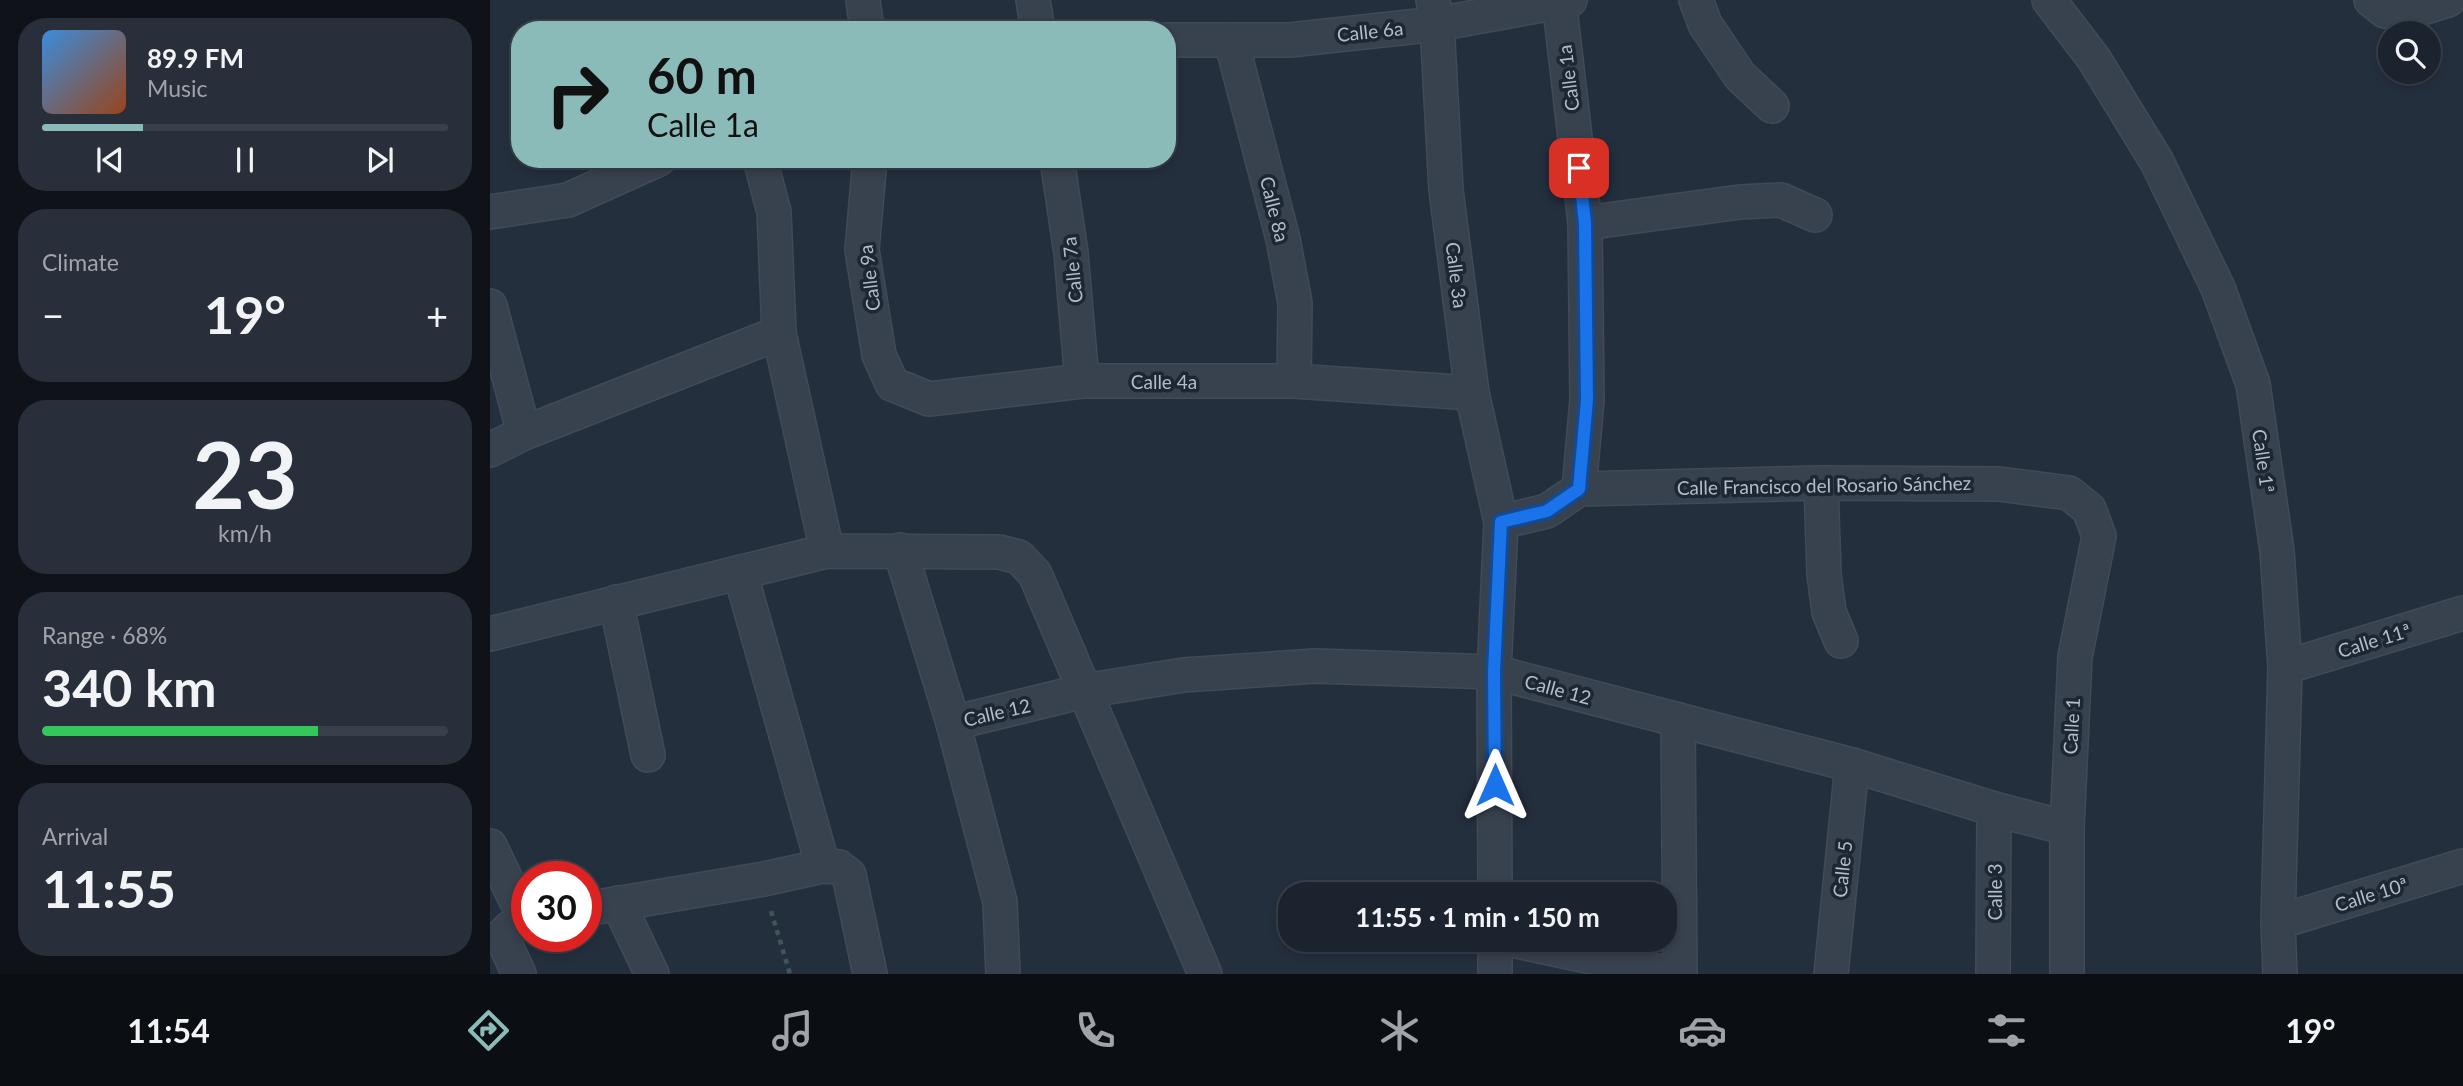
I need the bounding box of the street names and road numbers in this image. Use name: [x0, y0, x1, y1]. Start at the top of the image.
street label: Calle 6a: [1336, 16, 1404, 46]
street label: Calle 1a: [1553, 44, 1583, 112]
street label: Calle 8a: [1256, 174, 1294, 244]
street label: Calle 7a: [1057, 236, 1087, 304]
street label: Calle 3a: [1442, 241, 1472, 309]
street label: Calle 9a: [854, 244, 884, 312]
street label: Calle 4a: [1131, 370, 1197, 393]
street label: Calle 1ª: [2248, 428, 2280, 494]
street label: Calle Francisco del Rosario Sánchez: [1677, 471, 1971, 499]
street label: Calle 11ª: [2335, 618, 2413, 662]
street label: Calle 12: [1522, 669, 1594, 709]
street label: Calle 12: [961, 693, 1033, 731]
street label: Calle 1: [2058, 697, 2084, 755]
street label: Calle 5: [1828, 839, 1856, 899]
street label: Calle 3: [1983, 863, 2006, 921]
street label: Calle 10ª: [2332, 872, 2410, 916]

